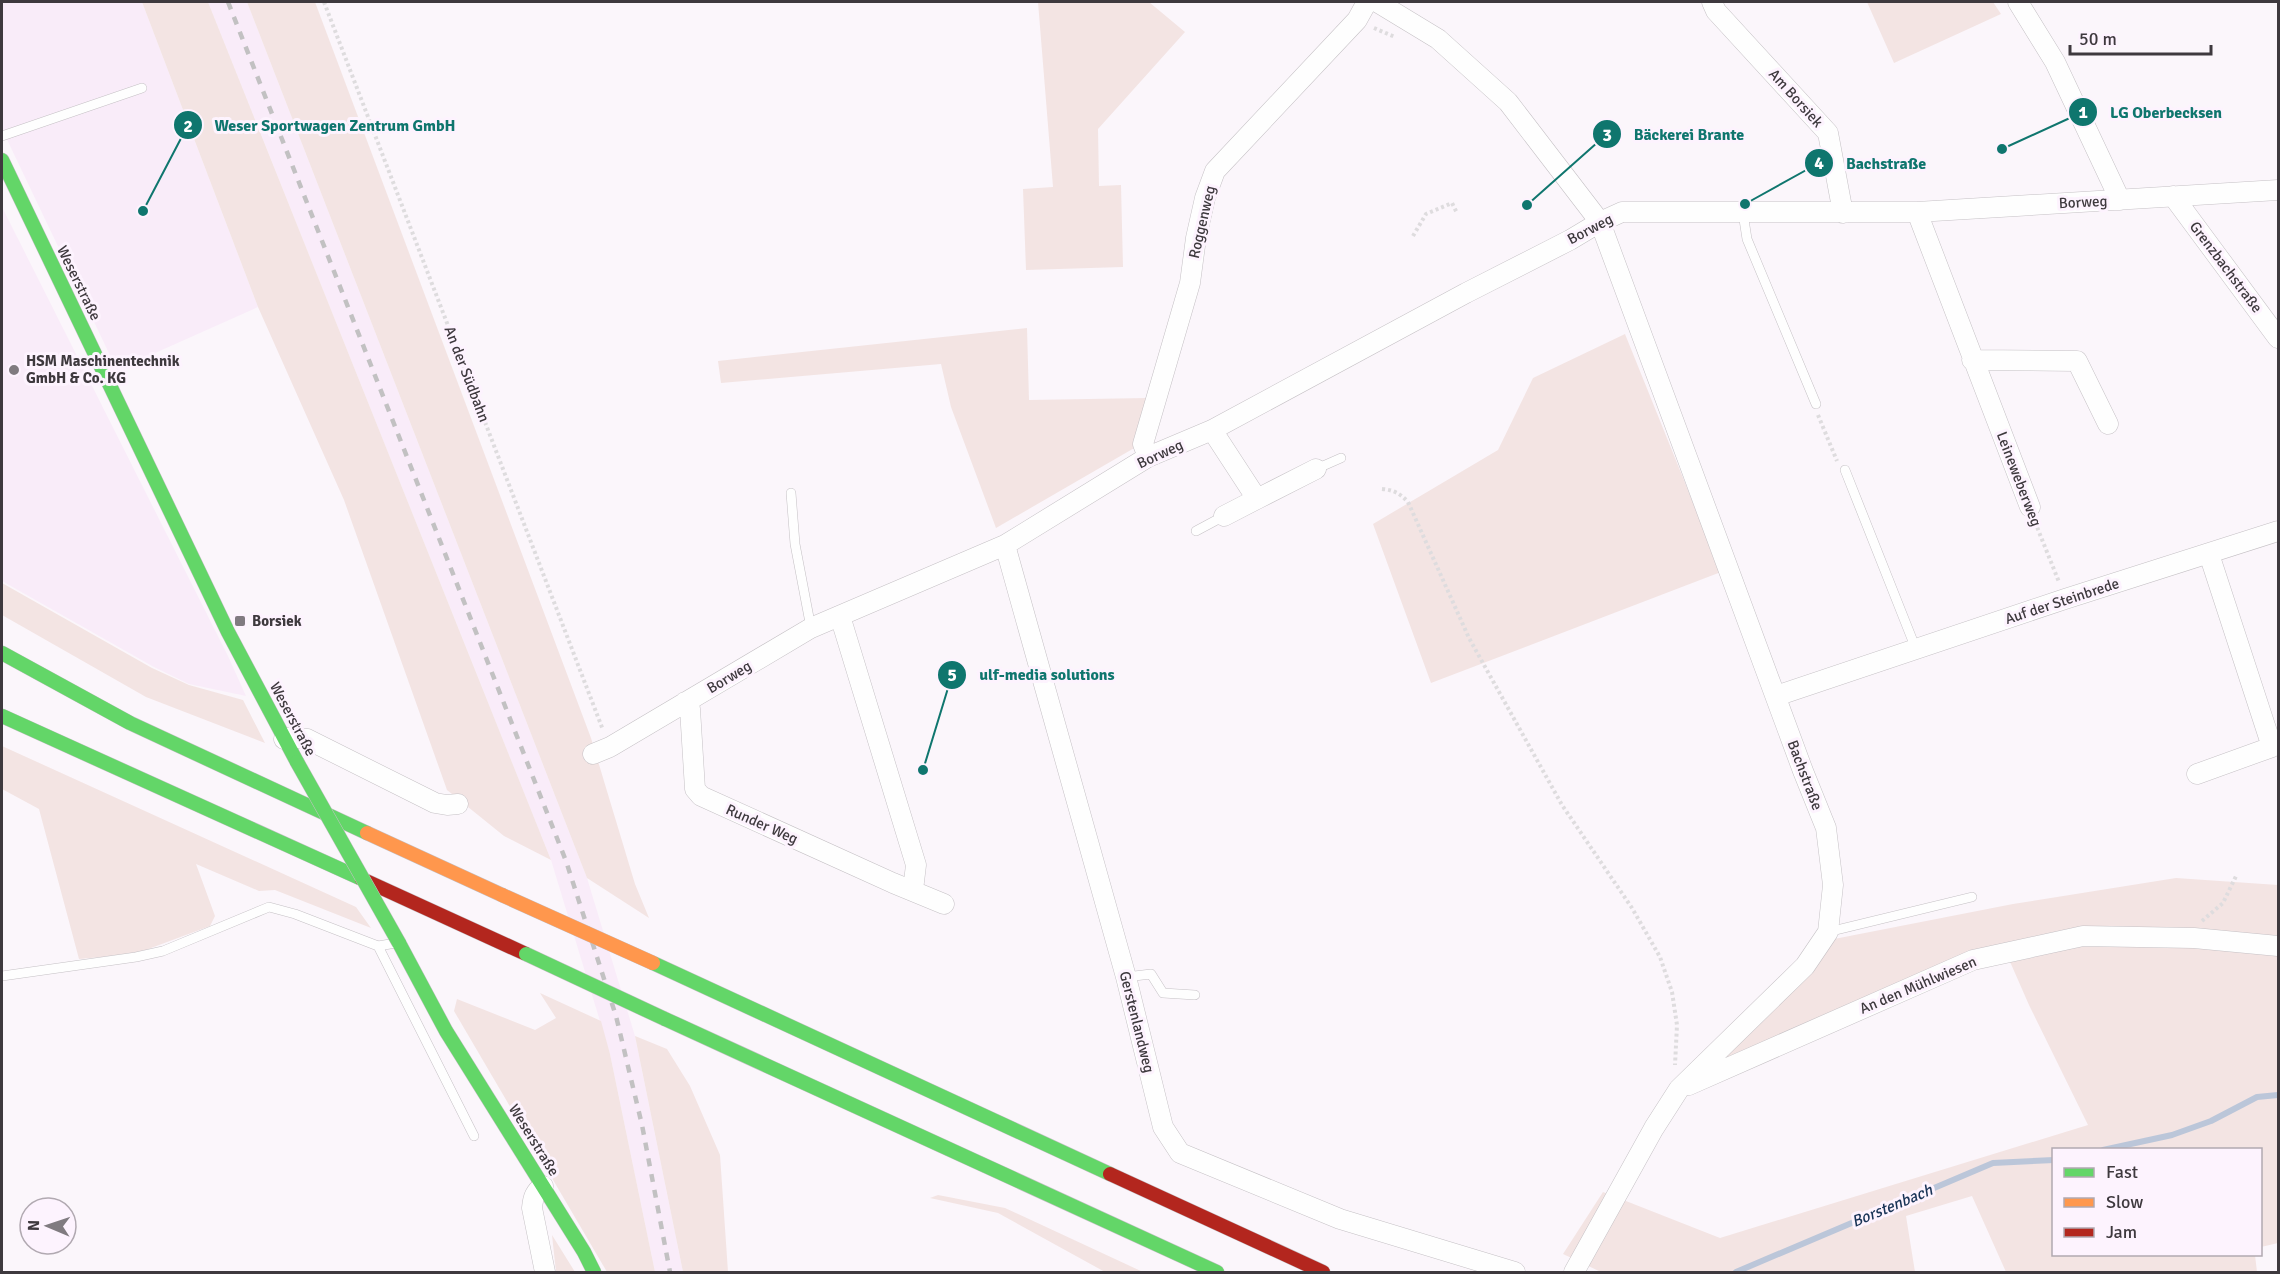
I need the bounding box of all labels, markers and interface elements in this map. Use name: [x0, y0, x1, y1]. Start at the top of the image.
scale bar: [2070, 18, 2211, 56]
text: 50 m: [2079, 28, 2117, 50]
street label: Am Borsiek: [1765, 65, 1827, 131]
callout: LG Oberbecksen: [2068, 95, 2234, 129]
text: 1: [2078, 101, 2088, 123]
text: LG Oberbecksen: [2110, 103, 2222, 123]
callout: Weser Sportwagen Zentrum GmbH: [173, 108, 468, 142]
text: 2: [183, 115, 193, 137]
text: Weser Sportwagen Zentrum GmbH: [214, 116, 456, 136]
callout: Bäckerei Brante: [1592, 117, 1757, 151]
text: 3: [1602, 124, 1612, 146]
text: Bäckerei Brante: [1634, 125, 1744, 145]
callout: Bachstraße: [1804, 146, 1938, 180]
text: 4: [1814, 152, 1824, 174]
text: Bachstraße: [1846, 154, 1926, 174]
street label: Roggenweg: [1185, 184, 1219, 260]
street label: Borweg: [2058, 192, 2108, 212]
street label: Borweg: [1564, 210, 1616, 248]
street label: Grenzbachstraße: [2186, 218, 2266, 316]
street label: Weserstraße: [53, 243, 105, 323]
street label: An der Südbahn: [440, 323, 494, 425]
place label: HSM Maschinentechnik GmbH & Co. KG: [26, 352, 180, 387]
marker: HSM Maschinentechnik GmbH & Co. KG: [7, 363, 21, 377]
street label: Leineweberweg: [1993, 429, 2045, 529]
street label: Borweg: [1134, 436, 1186, 472]
street label: Auf der Steinbrede: [2003, 574, 2121, 628]
place label: Borsiek: [252, 612, 302, 630]
marker: Borsiek: [233, 614, 247, 628]
street label: Borweg: [703, 657, 755, 697]
callout: ulf-media solutions: [937, 658, 1127, 692]
text: 5: [947, 664, 957, 686]
text: ulf-media solutions: [979, 665, 1115, 685]
street label: Weserstraße: [266, 679, 320, 759]
street label: Bachstraße: [1783, 737, 1827, 813]
street label: Runder Weg: [723, 800, 801, 848]
street label: An den Mühlwiesen: [1857, 952, 1979, 1018]
street label: Gerstenlandweg: [1116, 969, 1158, 1075]
street label: Weserstraße: [505, 1101, 563, 1179]
legend: [2052, 1148, 2262, 1256]
text: Fast: [2106, 1161, 2138, 1183]
water label: Borstenbach: [1849, 1180, 1937, 1232]
text: Slow: [2106, 1191, 2143, 1213]
north arrow: [18, 1196, 78, 1256]
text: N: [24, 1220, 44, 1231]
text: Jam: [2106, 1221, 2137, 1243]

